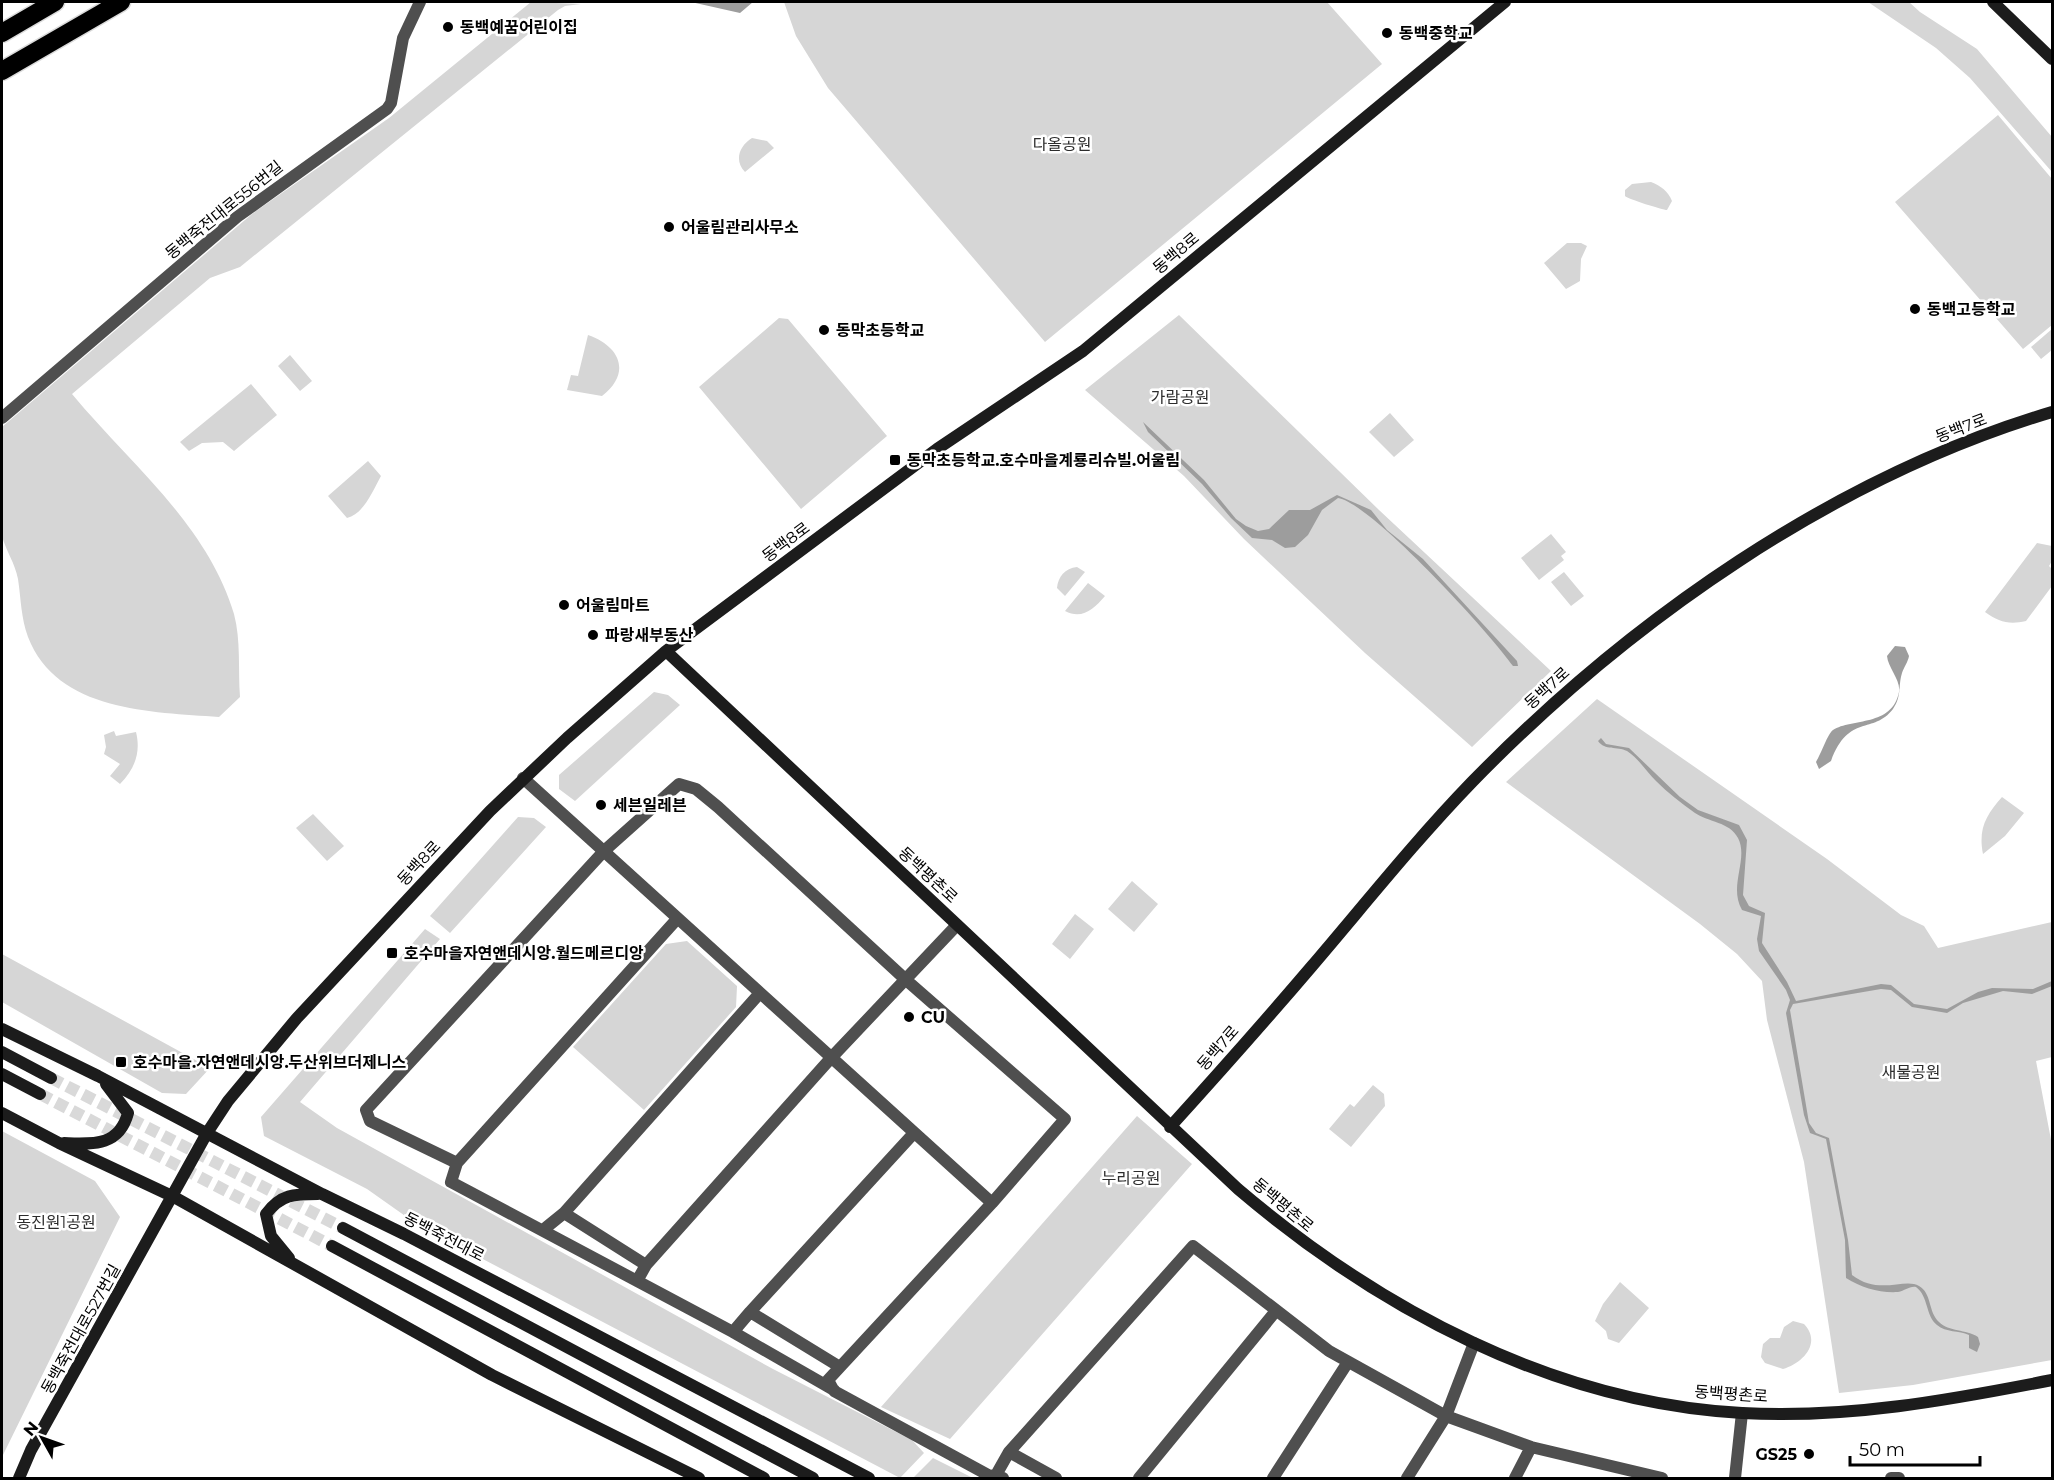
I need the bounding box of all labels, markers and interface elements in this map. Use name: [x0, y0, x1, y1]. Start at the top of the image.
place label: 동백예꿈어린이집: [460, 18, 578, 37]
marker: 동백예꿈어린이집: [441, 20, 455, 34]
place label: 동백중학교: [1399, 24, 1473, 43]
marker: 동백중학교: [1380, 26, 1394, 40]
park label: 다올공원: [1033, 135, 1091, 154]
street label: 동백죽전대로556번길: [161, 157, 287, 263]
place label: 어울림관리사무소: [681, 218, 799, 237]
marker: 어울림관리사무소: [662, 220, 676, 234]
street label: 동백8로: [1149, 228, 1203, 278]
place label: 동백고등학교: [1927, 300, 2016, 319]
marker: 동백고등학교: [1908, 302, 1922, 316]
place label: 동막초등학교: [836, 321, 925, 340]
marker: 동막초등학교: [817, 323, 831, 337]
park label: 가람공원: [1151, 388, 1209, 407]
street label: 동백7로: [1933, 409, 1990, 446]
place label: 동막초등학교.호수마을계룡리슈빌.어울림: [907, 451, 1180, 470]
marker: 동막초등학교.호수마을계룡리슈빌.어울림: [888, 453, 902, 467]
street label: 동백8로: [759, 518, 814, 566]
place label: 어울림마트: [576, 596, 650, 615]
marker: 어울림마트: [557, 598, 571, 612]
place label: 파랑새부동산: [605, 626, 694, 645]
marker: 파랑새부동산: [586, 628, 600, 642]
street label: 동백7로: [1521, 663, 1573, 713]
place label: 세븐일레븐: [613, 796, 687, 815]
marker: 세븐일레븐: [594, 798, 608, 812]
street label: 동백8로: [394, 836, 445, 889]
street label: 동백평촌로: [895, 843, 962, 907]
place label: 호수마을자연앤데시앙.월드메르디앙: [404, 944, 644, 963]
marker: 호수마을자연앤데시앙.월드메르디앙: [385, 946, 399, 960]
place label: CU: [921, 1008, 945, 1027]
marker: CU: [902, 1010, 916, 1024]
street label: 동백7로: [1193, 1021, 1243, 1074]
place label: 호수마을.자연앤데시앙.두산위브더제니스: [133, 1053, 407, 1072]
marker: 호수마을.자연앤데시앙.두산위브더제니스: [114, 1055, 128, 1069]
park label: 새물공원: [1882, 1063, 1940, 1082]
park label: 누리공원: [1102, 1169, 1160, 1188]
street label: 동백평촌로: [1249, 1174, 1318, 1236]
street label: 동백죽전대로: [400, 1208, 488, 1266]
park label: 동진원1공원: [16, 1213, 96, 1232]
street label: 동백죽전대로527번길: [37, 1261, 125, 1397]
street label: 동백평촌로: [1694, 1382, 1769, 1406]
north arrow: [12, 1408, 72, 1468]
text: N: [19, 1418, 42, 1440]
scale bar: [1850, 1429, 1980, 1467]
text: 50 m: [1859, 1439, 1905, 1461]
place label: GS25: [1755, 1445, 1797, 1464]
marker: GS25: [1802, 1447, 1816, 1461]

